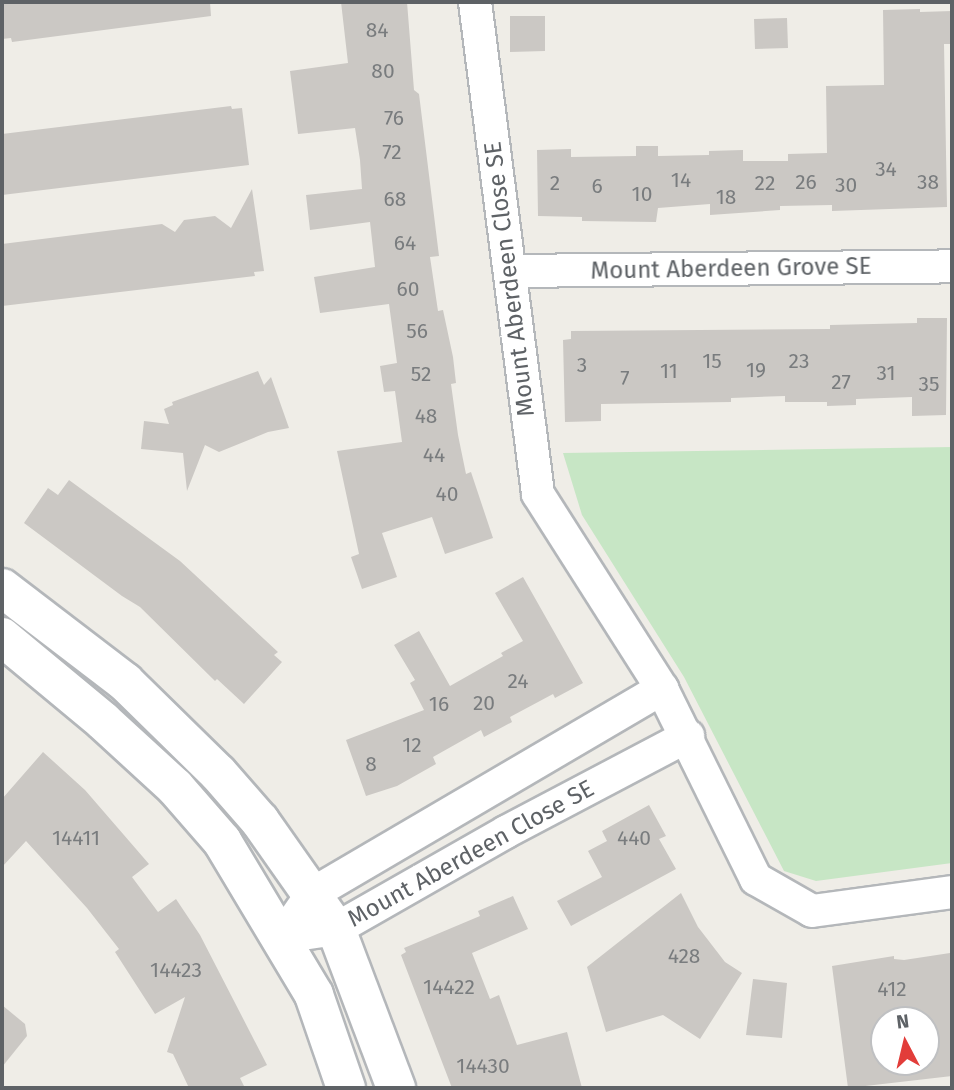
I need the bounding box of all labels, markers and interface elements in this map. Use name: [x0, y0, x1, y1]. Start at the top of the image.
house number: 84: [366, 17, 388, 43]
house number: 80: [371, 58, 395, 84]
house number: 76: [384, 105, 404, 131]
house number: 72: [382, 139, 402, 165]
street label: Mount Aberdeen Close SE: [479, 140, 541, 418]
house number: 34: [875, 156, 897, 182]
house number: 14: [671, 167, 691, 193]
house number: 26: [795, 169, 817, 195]
house number: 38: [917, 169, 939, 195]
house number: 2: [550, 170, 560, 196]
house number: 22: [755, 170, 775, 196]
house number: 30: [835, 172, 857, 198]
house number: 6: [591, 173, 603, 199]
house number: 10: [632, 181, 652, 207]
house number: 18: [716, 184, 736, 210]
house number: 68: [384, 186, 406, 212]
house number: 64: [394, 230, 416, 256]
street label: Mount Aberdeen Grove SE: [590, 252, 872, 286]
house number: 60: [397, 276, 419, 302]
house number: 56: [406, 318, 428, 344]
house number: 15: [702, 348, 722, 374]
house number: 23: [789, 348, 809, 374]
house number: 3: [577, 352, 587, 378]
house number: 19: [746, 357, 766, 383]
house number: 11: [660, 358, 678, 384]
house number: 31: [876, 360, 896, 386]
house number: 52: [411, 361, 431, 387]
house number: 7: [620, 365, 630, 391]
house number: 27: [831, 369, 851, 395]
house number: 35: [919, 371, 939, 397]
house number: 48: [415, 403, 437, 429]
house number: 44: [423, 442, 445, 468]
house number: 40: [436, 481, 458, 507]
house number: 24: [508, 668, 528, 694]
house number: 20: [473, 690, 495, 716]
house number: 16: [429, 691, 449, 717]
house number: 12: [402, 732, 422, 758]
house number: 8: [365, 751, 377, 777]
street label: Mount Aberdeen Close SE: [343, 774, 599, 934]
house number: 14411: [52, 825, 100, 851]
house number: 440: [617, 825, 651, 851]
house number: 428: [668, 943, 700, 969]
house number: 14423: [150, 957, 202, 983]
house number: 14422: [423, 974, 475, 1000]
house number: 412: [877, 976, 907, 1002]
north arrow: [870, 1006, 940, 1076]
text: N: [895, 1009, 910, 1034]
house number: 14430: [456, 1053, 510, 1079]

